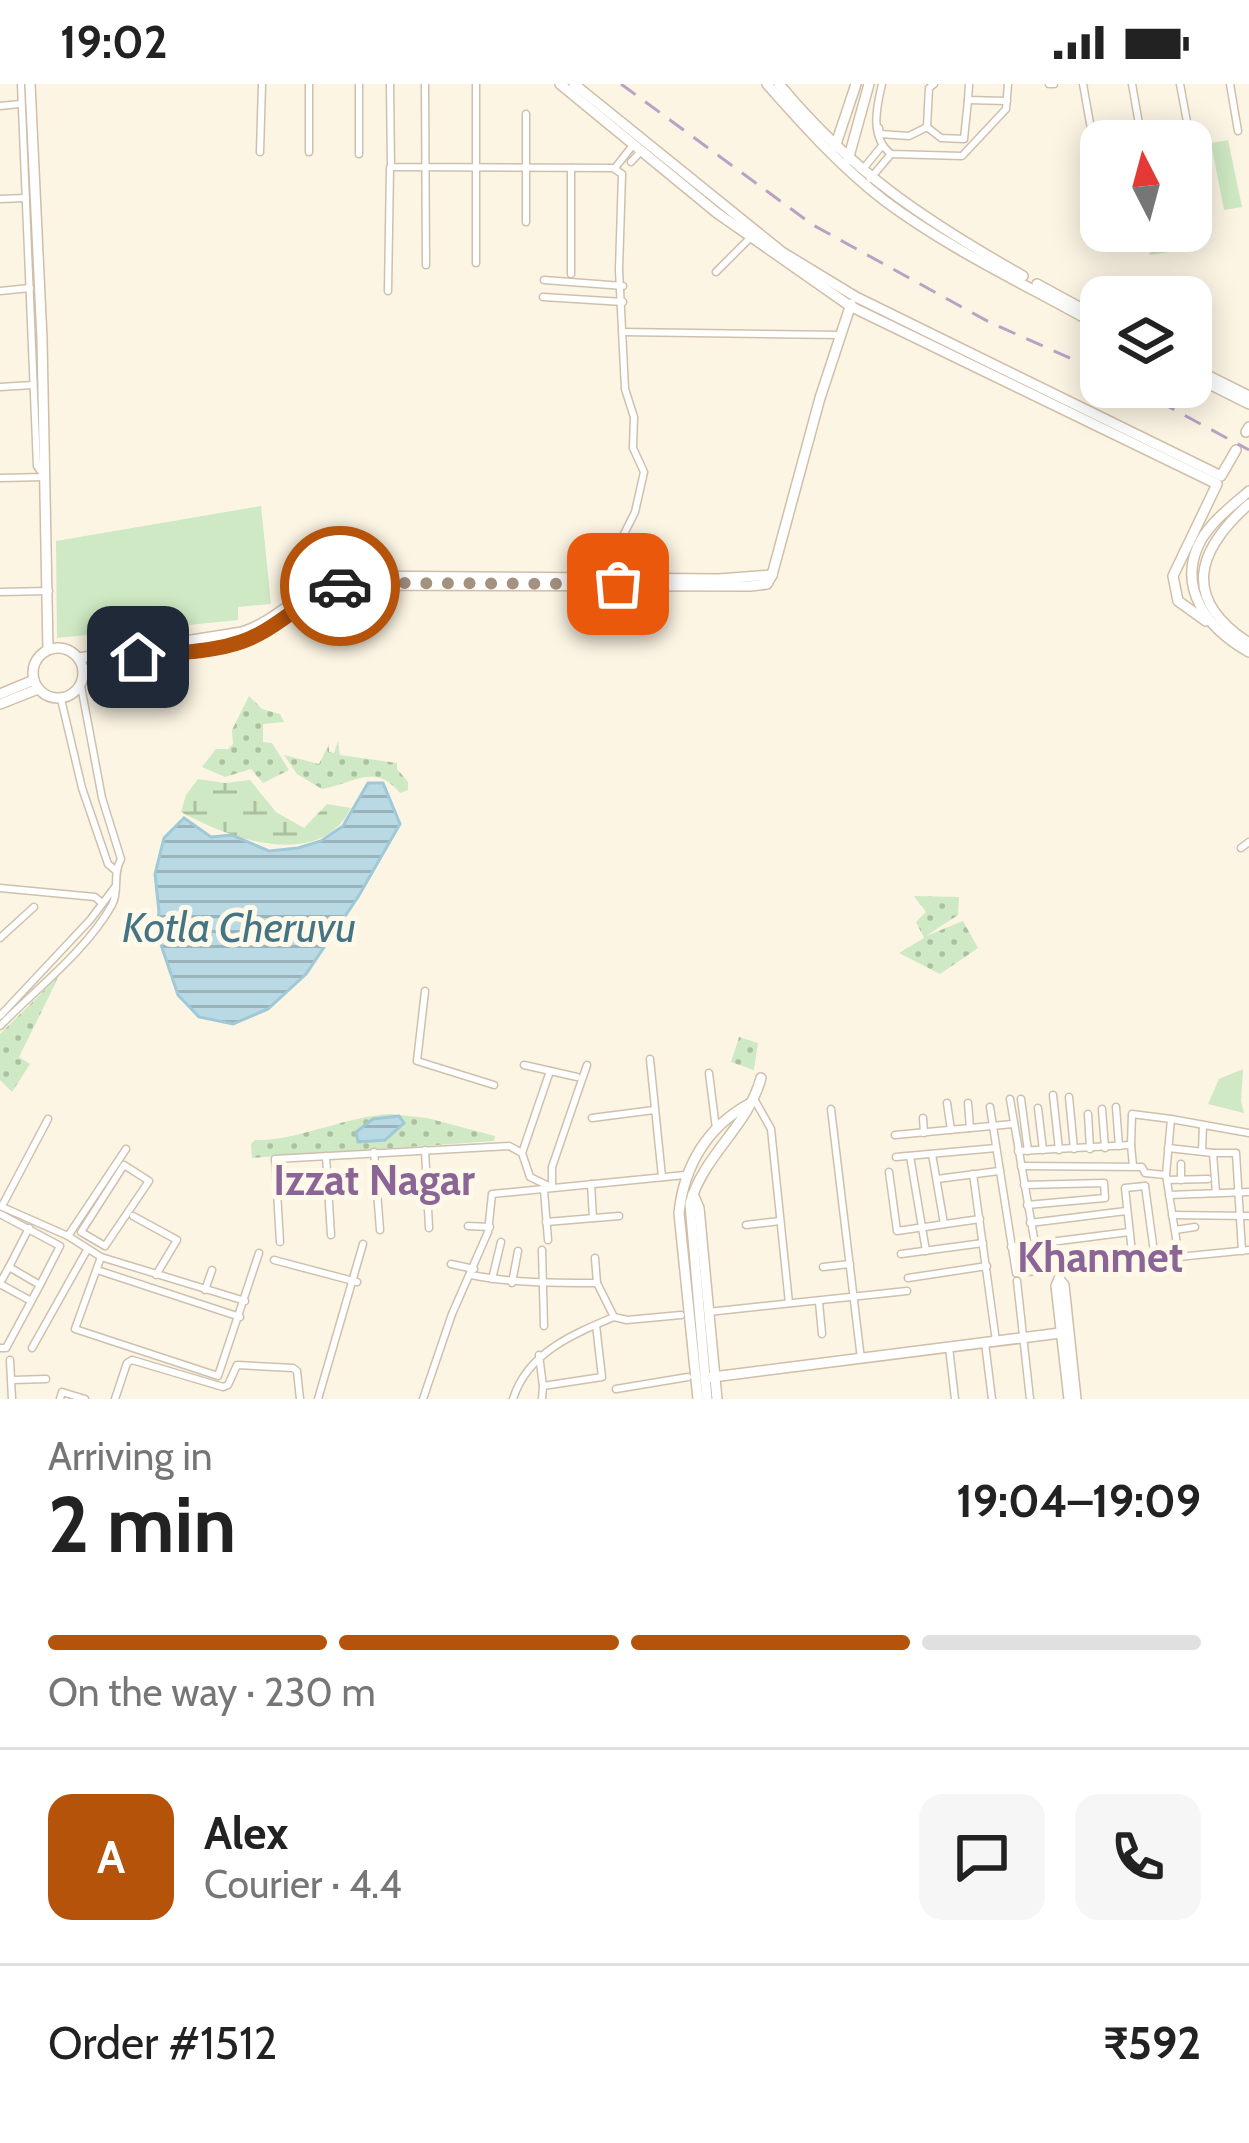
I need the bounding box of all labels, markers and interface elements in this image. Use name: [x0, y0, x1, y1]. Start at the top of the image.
text: 19:02: [60, 15, 167, 69]
north arrow: [1080, 120, 1212, 252]
map controls: [1080, 120, 1212, 408]
button: layers: [1080, 276, 1212, 408]
courier: [280, 526, 400, 646]
pin: [567, 533, 669, 635]
icon: bag: [585, 551, 651, 617]
icon: car: [307, 553, 373, 619]
pin: [87, 606, 189, 708]
icon: home: [105, 624, 171, 690]
water label: Kotla Cheruvu: [122, 901, 356, 953]
district label: Izzat Nagar: [273, 1154, 475, 1206]
district label: Khanmet: [1017, 1231, 1183, 1283]
text: Arriving in: [48, 1432, 212, 1480]
text: 19:04–19:09: [956, 1474, 1201, 1528]
text: 2 min: [48, 1477, 236, 1572]
text: On the way · 230 m: [48, 1668, 376, 1716]
button: chat: [919, 1794, 1045, 1920]
button: phone: [1075, 1794, 1201, 1920]
text: Alex: [204, 1806, 288, 1860]
text: A: [97, 1830, 125, 1884]
text: Courier · 4.4: [204, 1860, 402, 1908]
text: Order #1512: [48, 2016, 277, 2070]
text: ₹592: [1103, 2016, 1201, 2070]

